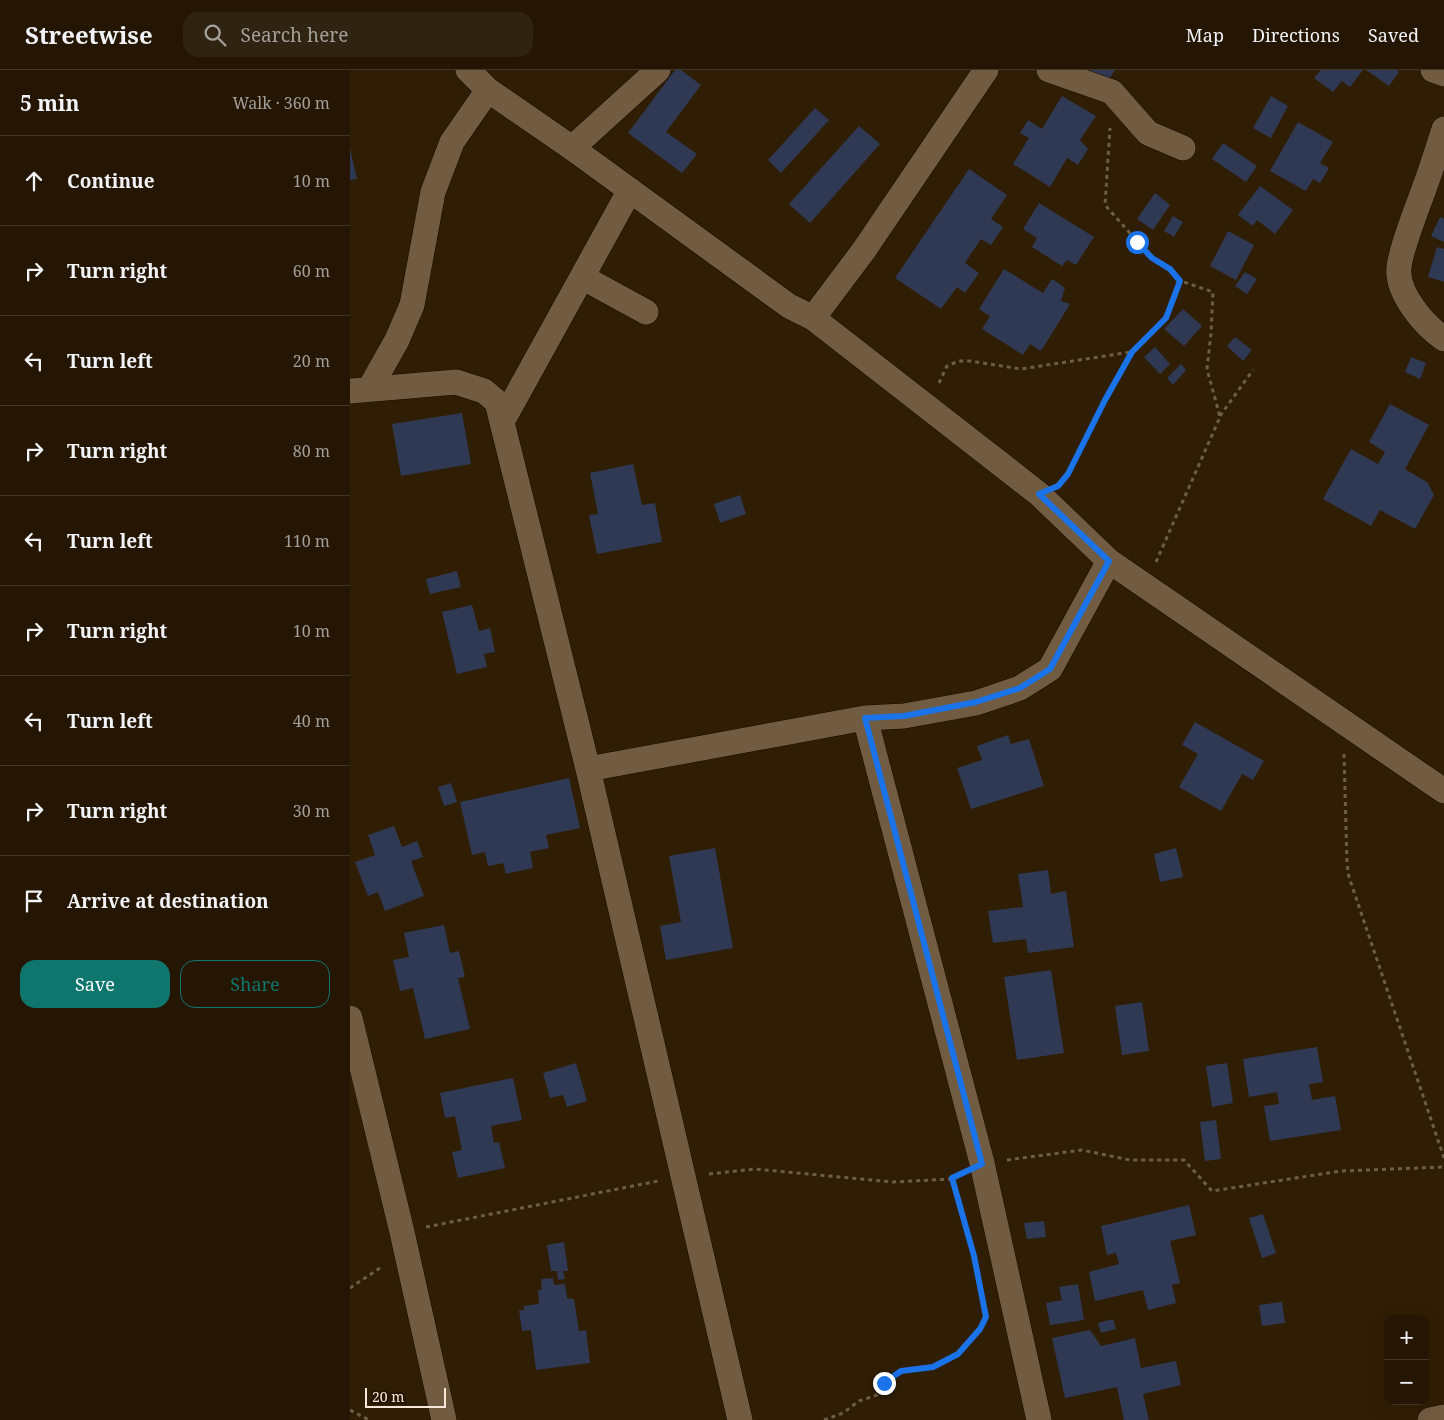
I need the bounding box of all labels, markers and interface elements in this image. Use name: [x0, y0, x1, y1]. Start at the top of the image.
search box: [183, 12, 533, 57]
text: Streetwise: [25, 18, 153, 51]
icon: search: [201, 21, 229, 49]
text: Search here: [241, 22, 348, 48]
text: Map: [1186, 23, 1224, 47]
text: Directions: [1252, 23, 1340, 47]
text: Saved: [1368, 23, 1419, 47]
text: 5 min: [20, 89, 79, 117]
text: Walk · 360 m: [233, 92, 330, 114]
icon: ahead: [20, 167, 48, 195]
text: Continue: [67, 168, 155, 194]
text: 10 m: [293, 170, 330, 192]
route start: [1126, 231, 1149, 254]
icon: right: [20, 257, 48, 285]
text: Turn right: [67, 258, 167, 284]
text: 60 m: [293, 260, 330, 282]
icon: left: [20, 347, 48, 375]
text: Turn left: [67, 348, 153, 374]
text: 20 m: [293, 350, 330, 372]
icon: right: [20, 437, 48, 465]
text: Turn right: [67, 438, 167, 464]
text: 80 m: [293, 440, 330, 462]
icon: left: [20, 527, 48, 555]
text: Turn left: [67, 528, 153, 554]
text: 110 m: [284, 530, 330, 552]
icon: right: [20, 617, 48, 645]
text: Turn right: [67, 618, 167, 644]
text: 10 m: [293, 620, 330, 642]
icon: left: [20, 707, 48, 735]
text: Turn left: [67, 708, 153, 734]
text: 40 m: [293, 710, 330, 732]
icon: right: [20, 797, 48, 825]
text: Turn right: [67, 798, 167, 824]
text: 30 m: [293, 800, 330, 822]
icon: arrive: [20, 887, 48, 915]
text: Arrive at destination: [67, 888, 269, 914]
button: Save: [20, 960, 170, 1008]
button: Share: [180, 960, 330, 1008]
map controls: [1384, 1315, 1429, 1405]
button: +: [1384, 1315, 1429, 1360]
button: −: [1384, 1360, 1429, 1405]
route end: [873, 1372, 896, 1395]
scale bar: [365, 1385, 446, 1408]
text: 20 m: [372, 1387, 405, 1406]

